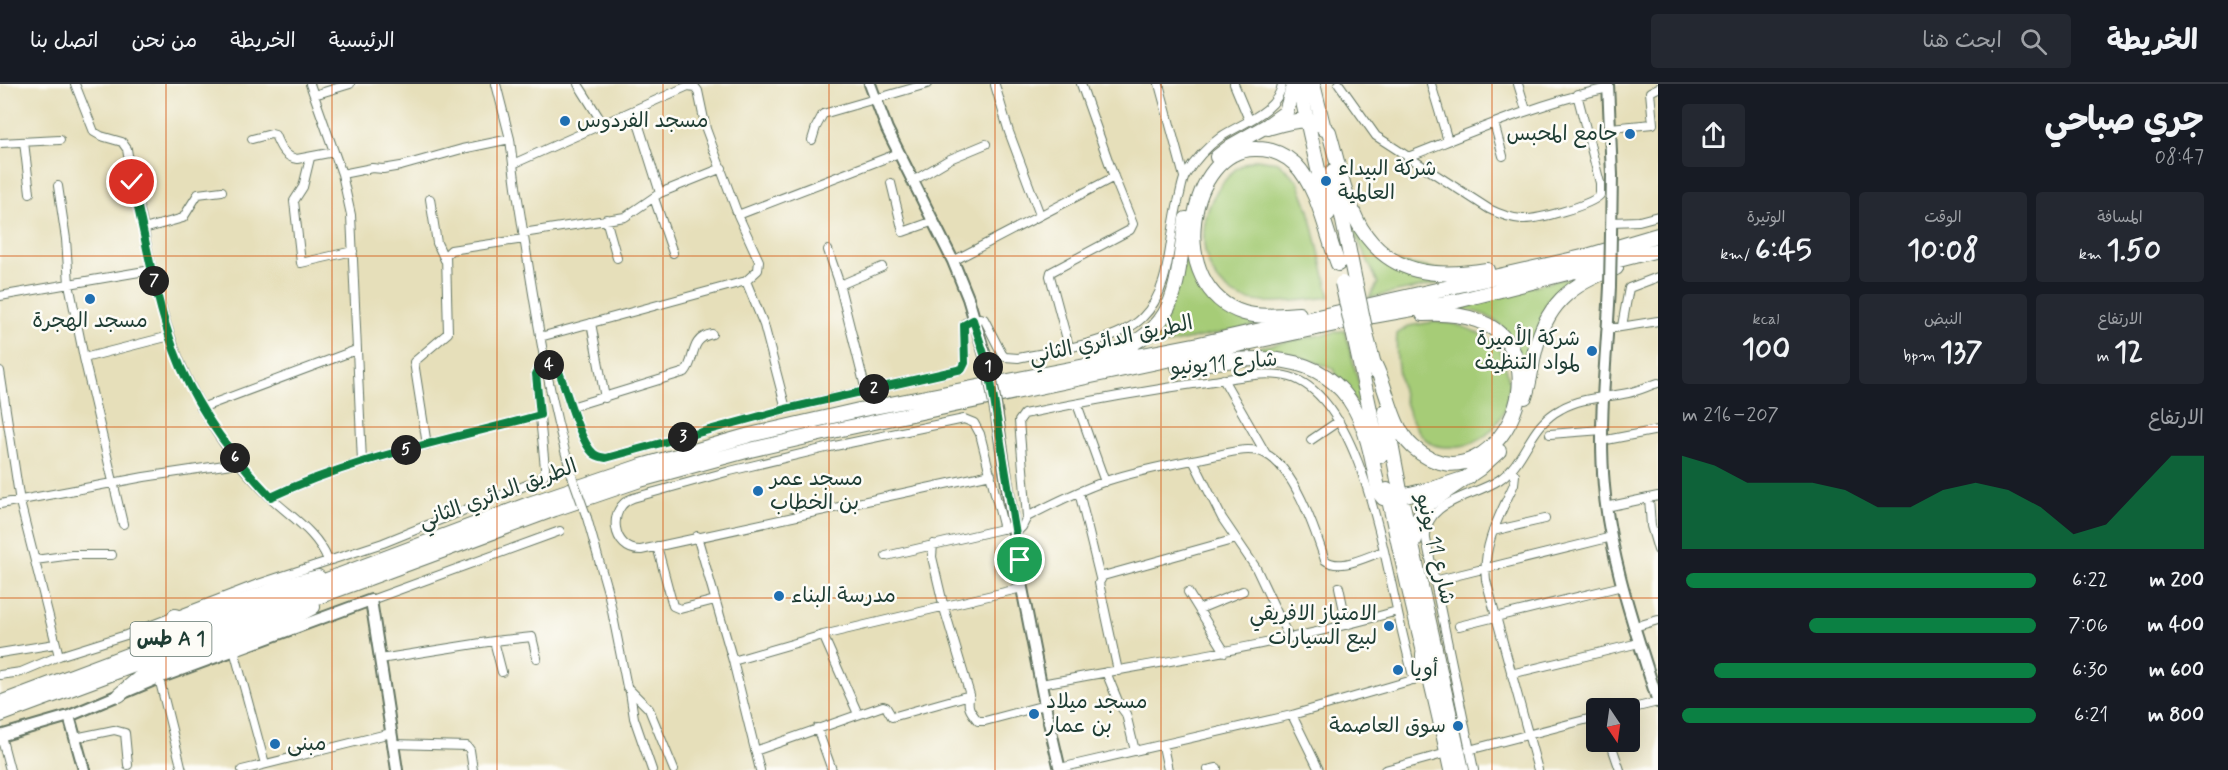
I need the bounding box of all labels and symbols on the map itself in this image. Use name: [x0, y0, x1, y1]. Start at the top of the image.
place label: مسجد الفردوس: [577, 107, 708, 135]
marker: مسجد الفردوس: [558, 114, 572, 128]
place label: جامع المحبس: [1507, 120, 1618, 148]
marker: جامع المحبس: [1623, 127, 1637, 141]
place label: شركة البيداء العالمية: [1338, 155, 1437, 207]
pin: [106, 156, 157, 207]
marker: شركة البيداء العالمية: [1319, 174, 1333, 188]
pin: 7: [139, 266, 169, 296]
marker: مسجد الهجرة: [83, 292, 97, 306]
place label: مسجد الهجرة: [32, 307, 148, 335]
street label: الطريق الدائري الثاني: [1027, 309, 1196, 375]
place label: شركة الأميرة لمواد التنظيف: [1475, 324, 1580, 377]
marker: شركة الأميرة لمواد التنظيف: [1585, 344, 1599, 358]
street label: شارع 11يونيو: [1168, 345, 1279, 383]
pin: 4: [534, 350, 564, 380]
pin: 1: [973, 352, 1003, 382]
pin: 2: [859, 374, 889, 404]
pin: 3: [668, 422, 698, 452]
pin: 5: [391, 435, 421, 465]
pin: 6: [220, 443, 250, 473]
street label: الطريق الدائري الثاني: [415, 452, 582, 539]
place label: مسجد عمر بن الخطاب: [768, 465, 863, 517]
marker: مسجد عمر بن الخطاب: [751, 484, 765, 498]
street label: شارع 11 يونيو: [1408, 490, 1461, 607]
pin: [994, 534, 1045, 585]
place label: مدرسة البناء: [791, 582, 896, 610]
marker: مدرسة البناء: [772, 589, 786, 603]
place label: الامتياز الافريقي لبيع السيارات: [1249, 600, 1377, 652]
marker: الامتياز الافريقي لبيع السيارات: [1382, 619, 1396, 633]
road number: طس A 1: [130, 622, 212, 656]
place label: أويا: [1410, 656, 1438, 684]
marker: أويا: [1391, 663, 1405, 677]
place label: مسجد ميلاد بن عمار: [1045, 688, 1147, 740]
north arrow: [1586, 698, 1640, 752]
marker: مسجد ميلاد بن عمار: [1027, 707, 1041, 721]
place label: سوق العاصمة: [1329, 712, 1446, 740]
marker: سوق العاصمة: [1451, 719, 1465, 733]
place label: مبنى: [287, 730, 326, 758]
marker: مبنى: [268, 737, 282, 751]

